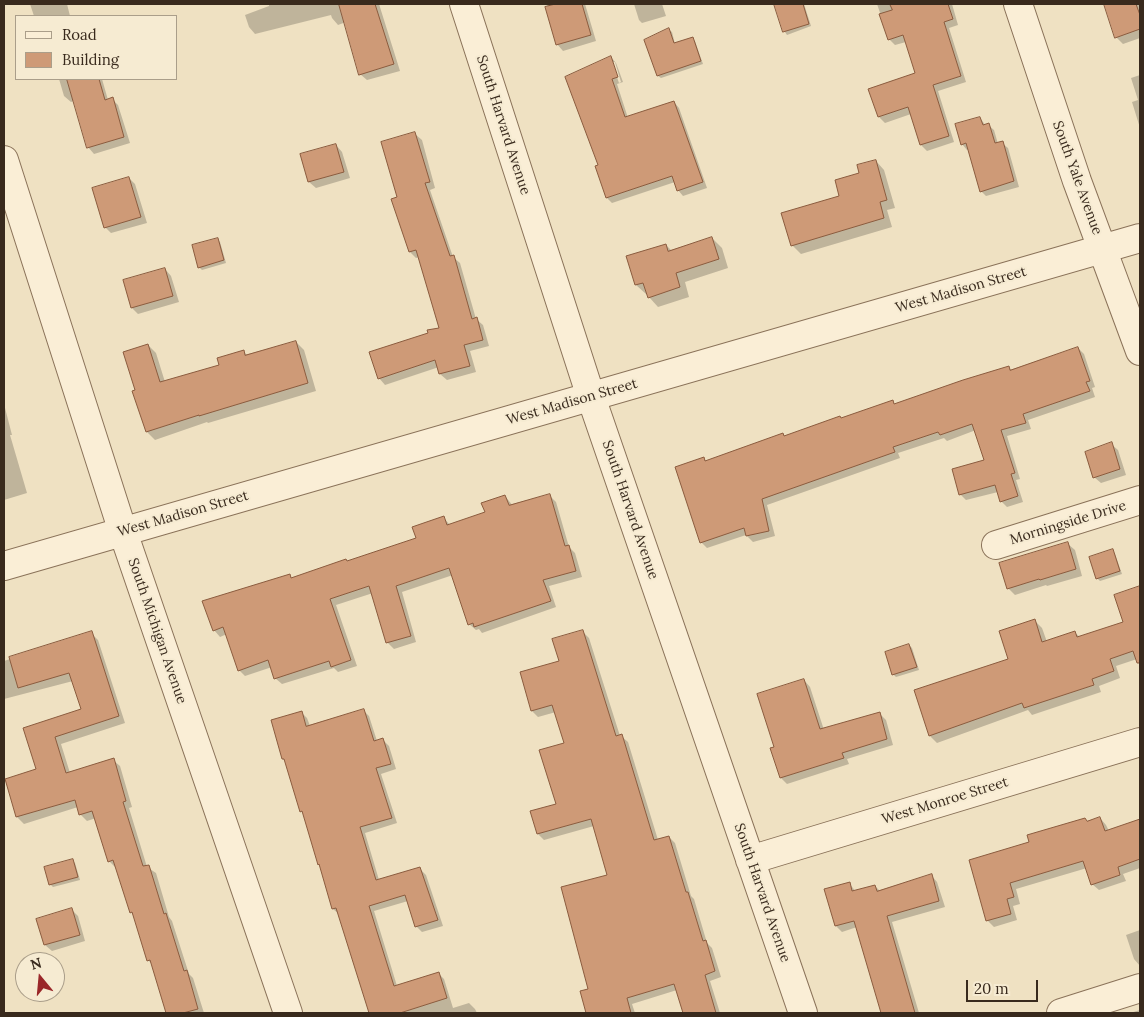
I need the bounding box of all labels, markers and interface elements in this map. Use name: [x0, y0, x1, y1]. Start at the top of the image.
legend: [15, 15, 178, 80]
text: Road: [62, 25, 97, 44]
text: Building: [62, 50, 119, 69]
street label: South Harvard Avenue: [472, 53, 534, 197]
street label: South Yale Avenue: [1049, 119, 1105, 237]
street label: West Madison Street: [894, 263, 1028, 317]
street label: West Madison Street: [505, 375, 639, 429]
street label: South Harvard Avenue: [598, 438, 662, 582]
street label: West Madison Street: [116, 487, 250, 541]
street label: Morningside Drive: [1008, 497, 1128, 549]
street label: South Michigan Avenue: [124, 556, 190, 706]
street label: West Monroe Street: [880, 774, 1010, 828]
street label: South Harvard Avenue: [730, 821, 794, 965]
north arrow: [15, 952, 65, 1002]
text: N: [28, 953, 44, 974]
scale bar: [969, 970, 1042, 1002]
text: 20 m: [974, 979, 1009, 998]

